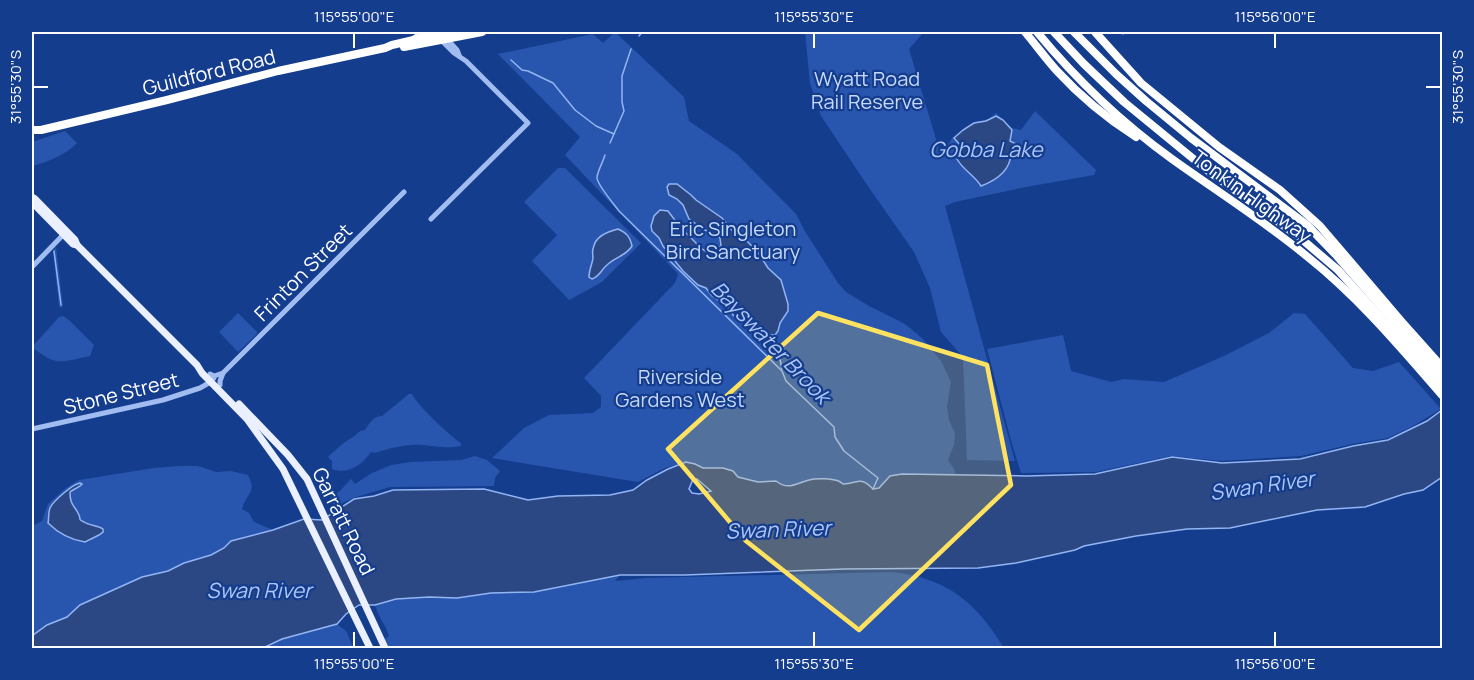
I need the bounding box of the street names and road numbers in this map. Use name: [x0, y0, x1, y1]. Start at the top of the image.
street label: Guildford Road: [140, 42, 278, 102]
street label: Tonkin Highway: [1186, 143, 1318, 249]
street label: Frinton Street: [248, 217, 358, 327]
street label: Stone Street: [60, 366, 182, 420]
street label: Garratt Road: [306, 463, 382, 579]

